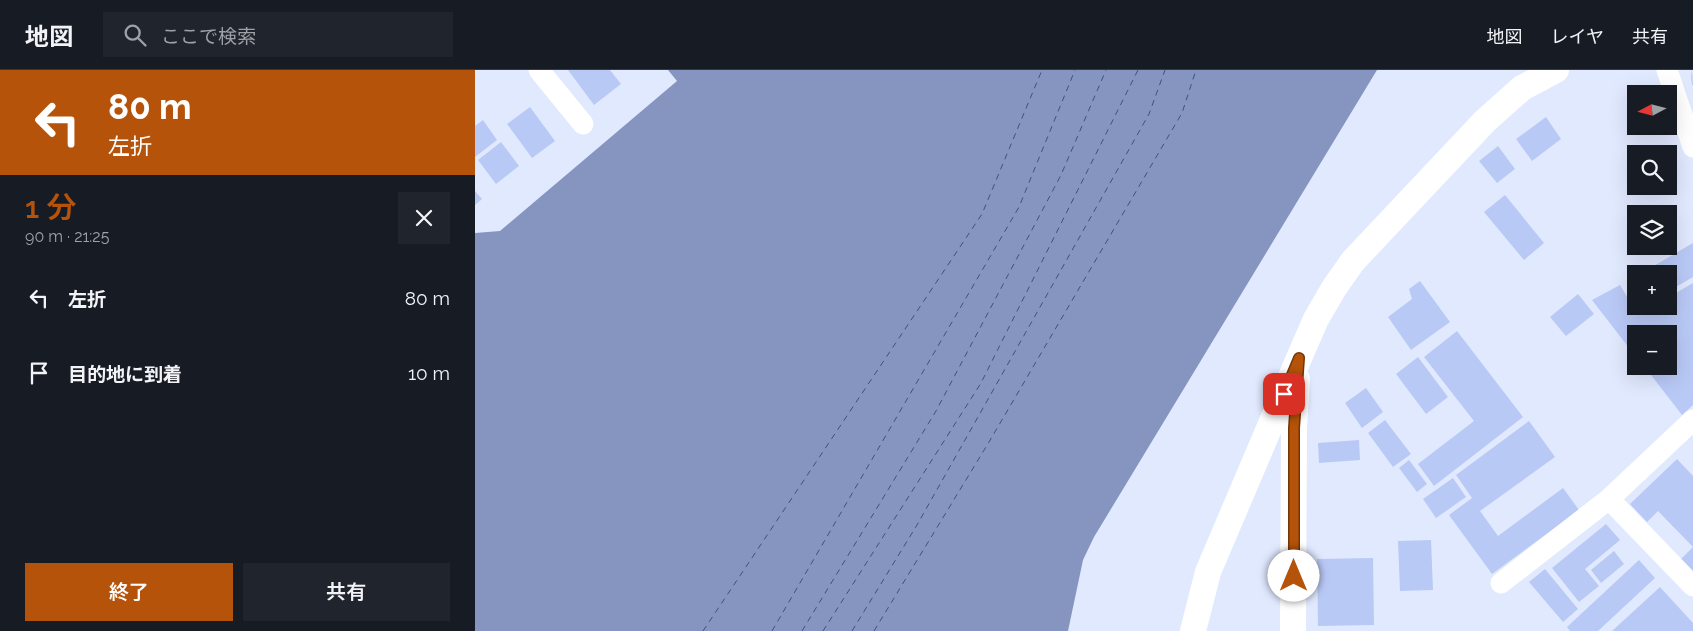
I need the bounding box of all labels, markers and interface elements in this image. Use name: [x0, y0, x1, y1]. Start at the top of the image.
search box: [103, 12, 453, 57]
icon: search: [121, 21, 149, 49]
text: 地図: [25, 22, 73, 51]
text: ここで検索: [161, 25, 256, 47]
text: 地図: [1487, 26, 1523, 47]
text: レイヤ: [1551, 26, 1604, 47]
text: 共有: [1632, 26, 1668, 47]
north arrow: [1627, 85, 1677, 135]
map controls: [1627, 85, 1677, 375]
text: 80 m: [108, 86, 192, 127]
icon: left: [25, 90, 90, 155]
text: 左折: [108, 133, 152, 159]
button: search: [1627, 145, 1677, 195]
text: 1 分: [25, 190, 77, 225]
button: close: [398, 192, 450, 244]
button: layers: [1627, 205, 1677, 255]
text: 90 m · 21:25: [25, 227, 109, 246]
button: +: [1627, 265, 1677, 315]
icon: left: [25, 284, 53, 312]
text: 80 m: [405, 287, 450, 309]
text: 左折: [68, 288, 106, 310]
button: −: [1627, 325, 1677, 375]
icon: arrive: [25, 359, 53, 387]
text: 10 m: [408, 362, 450, 384]
text: 目的地に到着: [68, 363, 182, 385]
pin: [1263, 373, 1305, 415]
icon: arrive: [1270, 380, 1298, 408]
position arrow: [1267, 549, 1319, 601]
button: 終了: [25, 563, 233, 621]
button: 共有: [243, 563, 450, 621]

